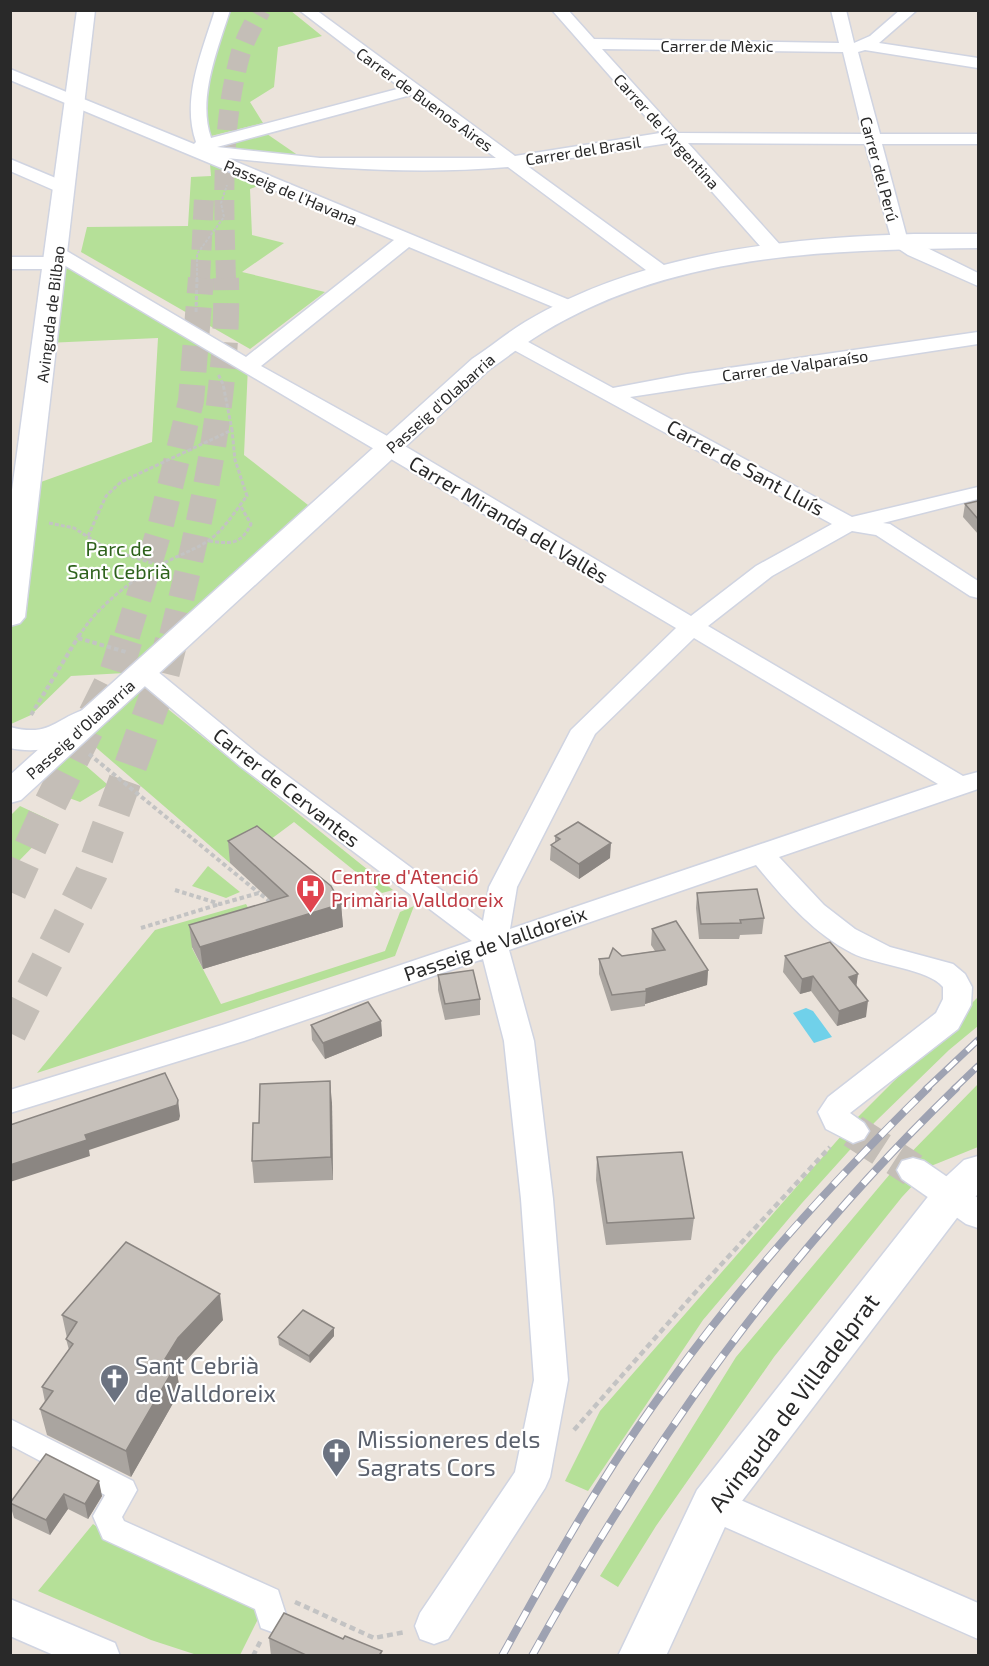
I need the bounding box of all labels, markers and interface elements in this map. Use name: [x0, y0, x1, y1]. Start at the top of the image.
street label: Carrer de Mèxic: [661, 36, 774, 55]
street label: Carrer de Buenos Aires: [353, 43, 497, 155]
street label: Carrer de l'Argentina: [610, 69, 724, 193]
street label: Carrer del Perú: [857, 114, 903, 224]
street label: Carrer del Brasil: [524, 131, 642, 168]
street label: Passeig de l'Havana: [221, 155, 361, 229]
street label: Avinguda de Bilbao: [32, 244, 68, 384]
street label: Carrer de Valparaíso: [721, 345, 869, 385]
street label: Passeig d'Olabarria: [382, 349, 498, 457]
street label: Carrer de Sant Lluís: [663, 414, 829, 520]
street label: Carrer Miranda del Vallès: [405, 450, 613, 588]
park label: Parc de Sant Cebrià: [67, 536, 171, 583]
street label: Passeig d'Olabarria: [22, 675, 138, 783]
street label: Carrer de Cervantes: [209, 722, 365, 852]
place label: Centre d'Atenció Primària Valldoreix: [331, 864, 504, 911]
hospital icon: Centre d'Atenció Primària Valldoreix: [294, 872, 326, 914]
street label: Passeig de Valldoreix: [400, 900, 590, 986]
street label: Avinguda de Villadelprat: [702, 1287, 884, 1517]
place label: Sant Cebrià de Valldoreix: [135, 1350, 276, 1407]
church icon: Sant Cebrià de Valldoreix: [98, 1362, 130, 1404]
place label: Missioneres dels Sagrats Cors: [357, 1424, 541, 1481]
church icon: Missioneres dels Sagrats Cors: [320, 1436, 352, 1478]

